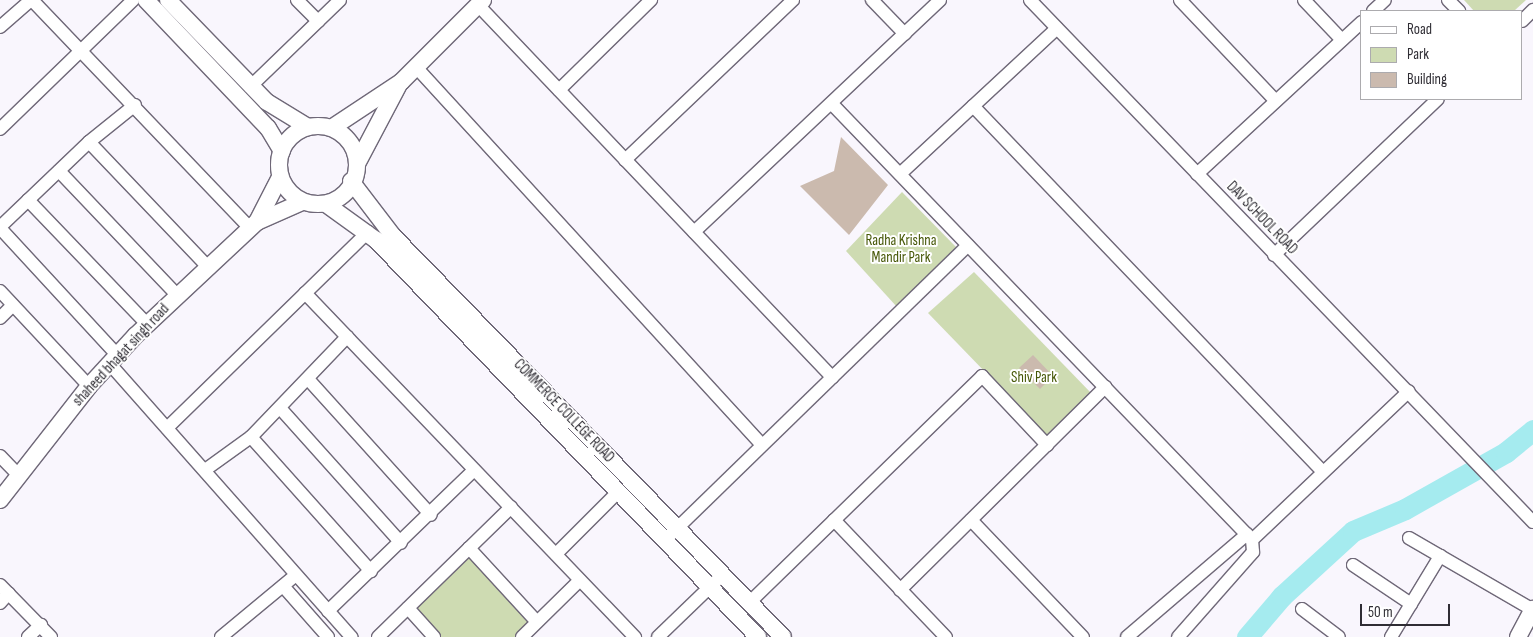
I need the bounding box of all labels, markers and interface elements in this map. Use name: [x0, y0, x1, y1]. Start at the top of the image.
legend: [1360, 10, 1523, 100]
text: Road: [1407, 20, 1432, 39]
text: Park: [1407, 45, 1429, 64]
text: Building: [1407, 70, 1447, 89]
street label: DAV SCHOOL ROAD: [1223, 178, 1301, 258]
park label: Radha Krishna Mandir Park: [865, 231, 937, 266]
street label: shaheed bhagat singh road: [69, 300, 173, 410]
street label: COMMERCE COLLEGE ROAD: [510, 355, 618, 467]
park label: Shiv Park: [1011, 369, 1057, 387]
scale bar: [1363, 594, 1453, 626]
text: 50 m: [1368, 603, 1393, 622]

